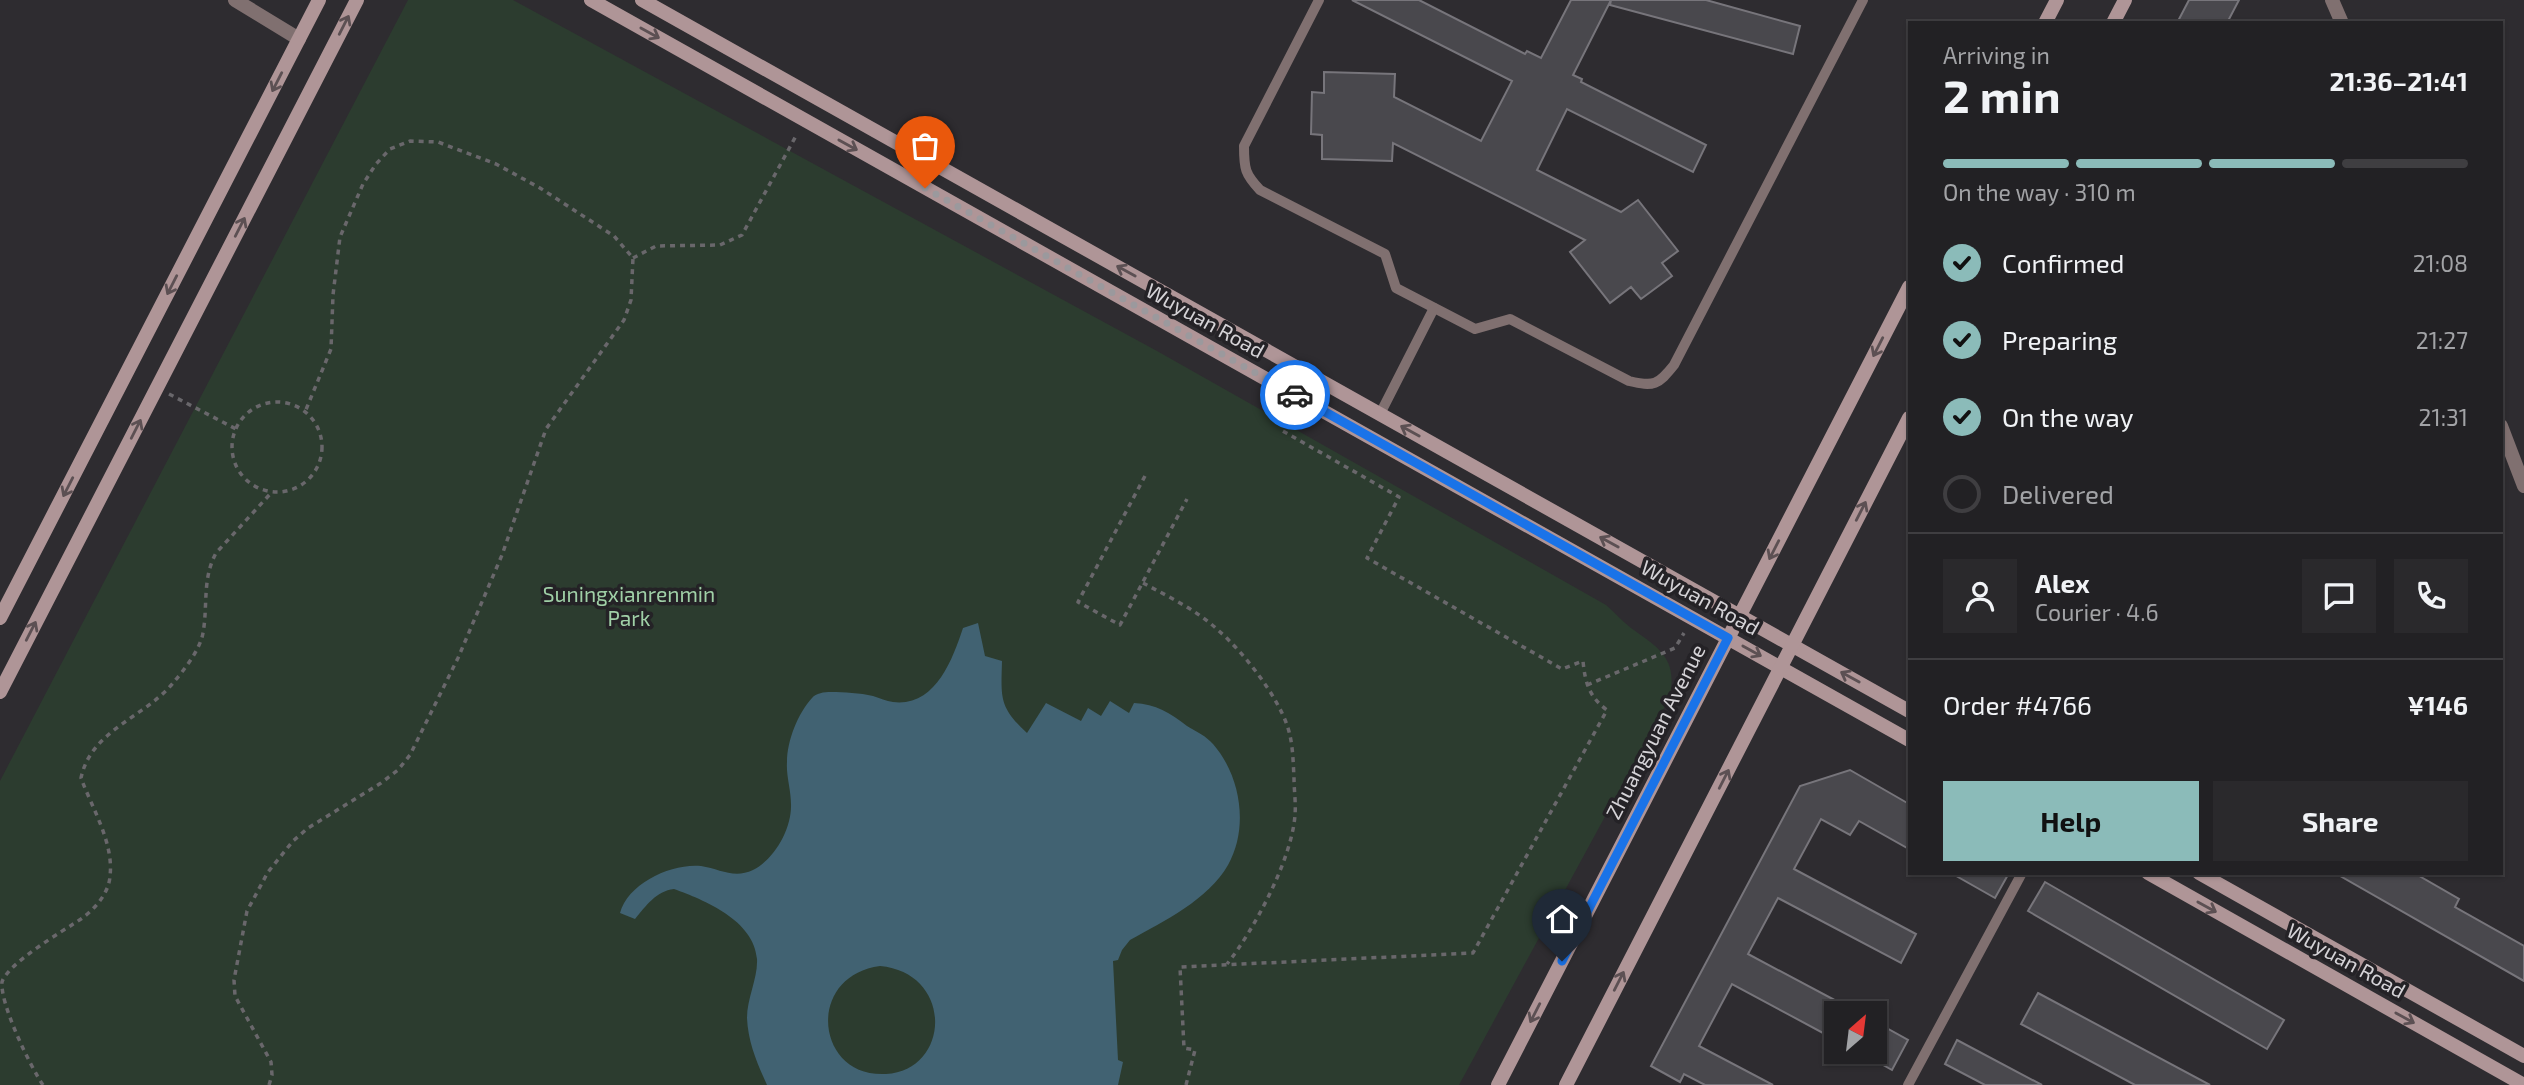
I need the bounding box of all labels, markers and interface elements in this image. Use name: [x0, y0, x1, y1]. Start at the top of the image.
one-way arrow: [338, 15, 352, 36]
one-way arrow: [639, 27, 660, 40]
text: Arriving in: [1943, 41, 2050, 69]
text: 21:36–21:41: [2330, 65, 2468, 96]
text: 2 min: [1943, 67, 2061, 122]
one-way arrow: [269, 72, 283, 92]
pin: [895, 116, 955, 188]
icon: bag: [906, 127, 944, 165]
one-way arrow: [838, 138, 858, 152]
text: On the way · 310 m: [1943, 178, 2136, 206]
one-way arrow: [234, 217, 247, 238]
icon: check: [1943, 244, 1981, 282]
text: Confirmed: [2002, 247, 2125, 278]
text: 21:08: [2413, 249, 2468, 277]
one-way arrow: [1117, 264, 1137, 278]
one-way arrow: [165, 274, 179, 294]
street label: Wuyuan Road: [1142, 277, 1269, 363]
icon: check: [1943, 321, 1981, 359]
text: Preparing: [2002, 324, 2117, 355]
text: 21:27: [2416, 326, 2468, 354]
one-way arrow: [1871, 336, 1884, 357]
courier: [1260, 360, 1330, 430]
icon: car: [1276, 376, 1314, 414]
icon: check: [1943, 398, 1981, 436]
text: On the way: [2002, 401, 2133, 432]
text: 21:31: [2419, 403, 2468, 431]
one-way arrow: [129, 419, 143, 440]
one-way arrow: [1401, 424, 1421, 438]
one-way arrow: [61, 476, 74, 497]
text: Delivered: [2002, 478, 2114, 509]
one-way arrow: [1855, 501, 1869, 522]
one-way arrow: [1599, 535, 1619, 549]
one-way arrow: [1766, 539, 1780, 559]
street label: Wuyuan Road: [1637, 554, 1764, 640]
button: person: [1943, 559, 2017, 633]
button: chat: [2302, 559, 2376, 633]
button: phone: [2394, 559, 2468, 633]
text: Alex: [2035, 567, 2090, 598]
park label: Suningxianrenmin Park: [543, 581, 715, 630]
text: Courier · 4.6: [2035, 598, 2159, 626]
one-way arrow: [25, 621, 39, 642]
street label: Zhuangyuan Avenue: [1600, 640, 1710, 823]
one-way arrow: [1741, 645, 1762, 658]
one-way arrow: [1840, 670, 1860, 684]
text: Order #4766: [1943, 689, 2092, 720]
text: ¥146: [2408, 689, 2468, 720]
one-way arrow: [1717, 769, 1731, 789]
button: Help: [1943, 781, 2199, 861]
button: Share: [2213, 781, 2468, 861]
pin: [1532, 889, 1592, 961]
icon: home: [1543, 900, 1581, 938]
one-way arrow: [2196, 901, 2217, 914]
street label: Wuyuan Road: [2283, 917, 2410, 1003]
one-way arrow: [1613, 971, 1627, 992]
north arrow: [1824, 1001, 1886, 1064]
map controls: [1824, 1001, 1887, 1064]
one-way arrow: [1527, 1002, 1541, 1023]
one-way arrow: [2395, 1011, 2415, 1025]

